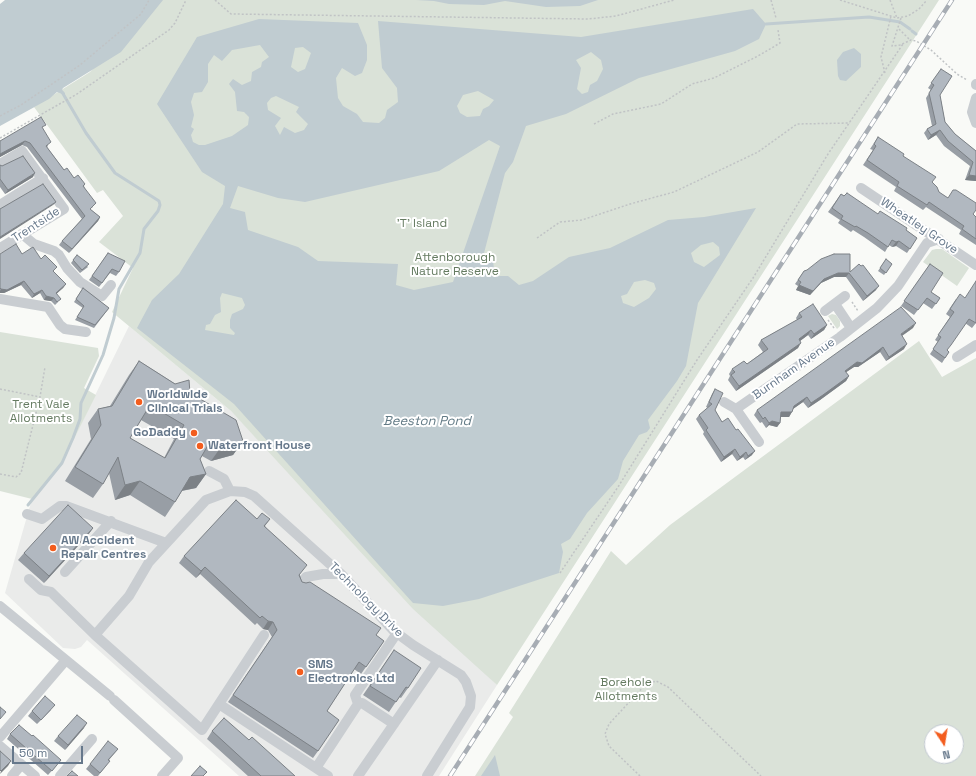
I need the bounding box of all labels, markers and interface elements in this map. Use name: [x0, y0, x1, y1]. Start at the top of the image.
street label: Wheatley Grove: [878, 195, 960, 257]
street label: Trentside: [9, 204, 63, 246]
park label: 'T' Island: [397, 217, 447, 231]
park label: Attenborough Nature Reserve: [411, 251, 499, 279]
street label: Burnham Avenue: [750, 335, 838, 403]
place label: Worldwide Clinical Trials: [147, 388, 223, 416]
marker: Worldwide Clinical Trials: [134, 397, 144, 407]
park label: Trent Vale Allotments: [10, 398, 72, 426]
water label: Beeston Pond: [383, 413, 471, 429]
place label: GoDaddy: [133, 426, 186, 440]
marker: GoDaddy: [189, 428, 199, 438]
place label: Waterfront House: [208, 439, 311, 453]
marker: Waterfront House: [195, 441, 205, 451]
place label: AW Accident Repair Centres: [61, 534, 146, 562]
marker: AW Accident Repair Centres: [48, 543, 58, 553]
street label: Technology Drive: [326, 560, 406, 640]
place label: SMS Electronics Ltd: [308, 658, 395, 686]
marker: SMS Electronics Ltd: [295, 667, 305, 677]
park label: Borehole Allotments: [595, 676, 657, 704]
north arrow: [924, 724, 964, 764]
scale bar: [14, 738, 85, 764]
text: 50 m: [19, 745, 47, 761]
text: N: [941, 747, 951, 762]

